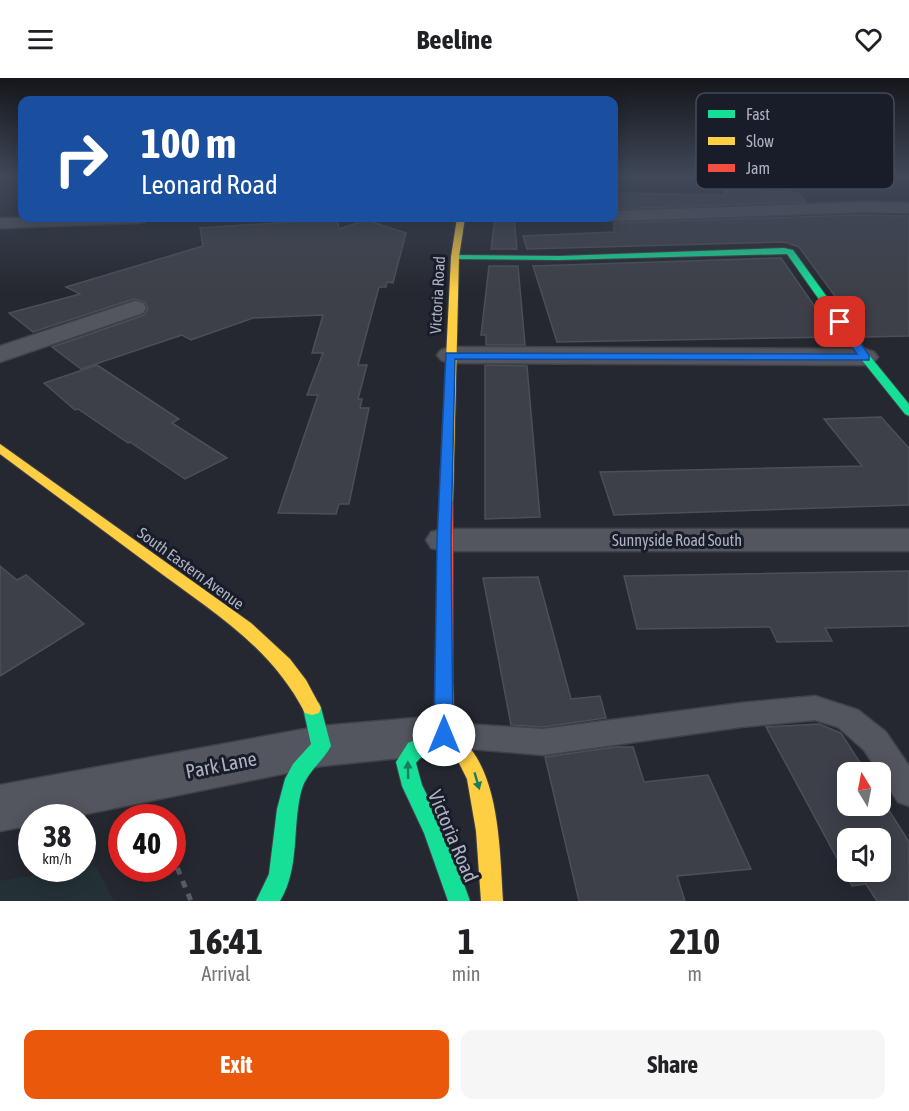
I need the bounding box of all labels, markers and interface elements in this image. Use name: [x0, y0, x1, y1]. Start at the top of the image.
icon: menu: [24, 23, 57, 56]
icon: heart: [852, 23, 885, 56]
text: Beeline: [417, 24, 492, 55]
legend: [696, 93, 894, 189]
text: Fast: [746, 105, 770, 123]
text: 100 m: [141, 119, 236, 167]
icon: right: [42, 120, 120, 198]
text: Slow: [746, 132, 774, 150]
text: Jam: [746, 159, 770, 177]
text: Leonard Road: [141, 169, 278, 200]
street label: Victoria Road: [426, 256, 448, 334]
pin: [814, 296, 865, 347]
icon: arrive: [823, 305, 856, 338]
street label: South Eastern Avenue: [134, 523, 248, 613]
street label: Sunnyside Road South: [612, 531, 742, 550]
position arrow: [412, 703, 476, 767]
street label: Park Lane: [183, 746, 258, 783]
one-way arrow: [403, 760, 413, 779]
north arrow: [837, 762, 891, 816]
map controls: [837, 762, 891, 882]
one-way arrow: [473, 772, 482, 790]
street label: Victoria Road: [424, 786, 483, 885]
speed limit sign: 40: [108, 804, 186, 882]
text: 38: [43, 819, 71, 853]
button: sound: [837, 828, 891, 882]
text: km/h: [42, 850, 72, 867]
text: 16:41: [189, 920, 263, 962]
text: 1: [458, 920, 475, 962]
text: 210: [669, 920, 720, 962]
text: Arrival: [201, 962, 250, 985]
text: min: [452, 962, 481, 985]
text: m: [688, 962, 702, 985]
button: Exit: [24, 1030, 449, 1099]
button: Share: [461, 1030, 885, 1099]

